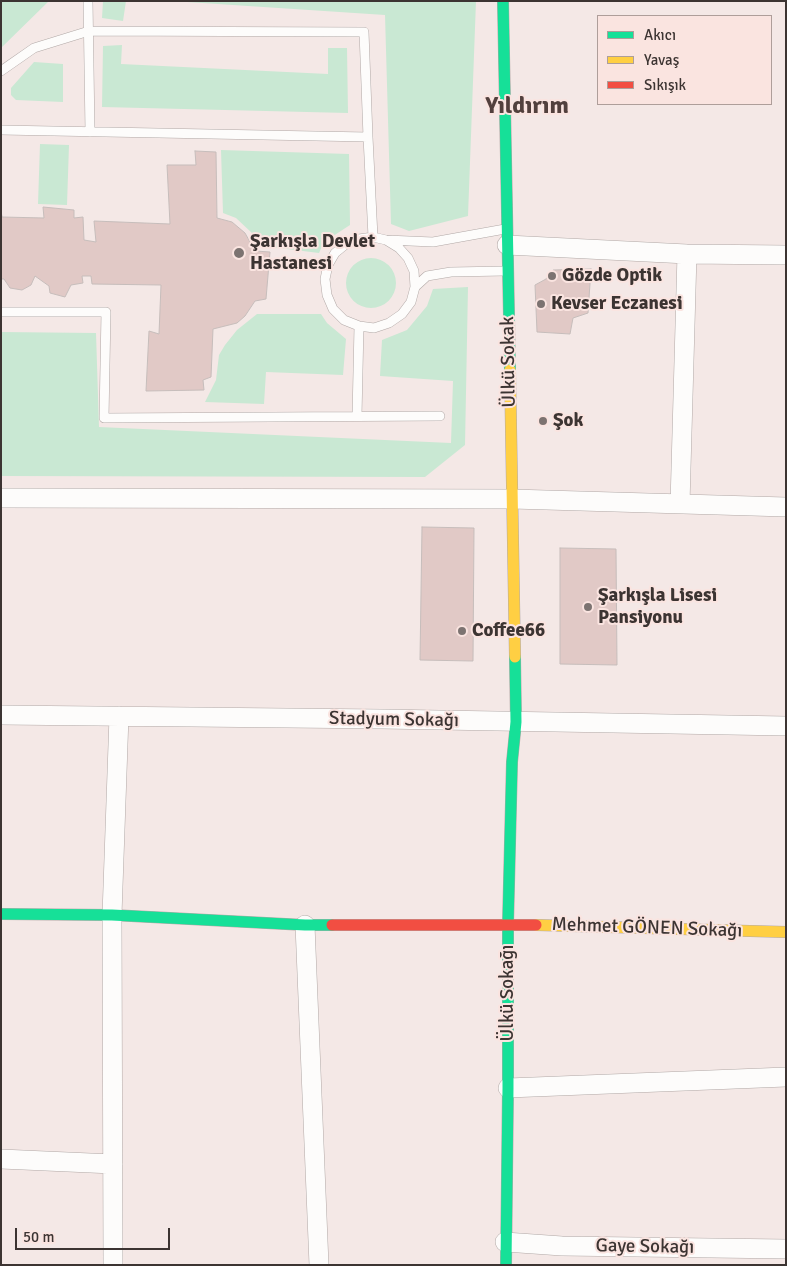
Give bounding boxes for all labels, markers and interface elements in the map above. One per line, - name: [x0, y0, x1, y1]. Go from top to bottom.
- legend: [597, 15, 772, 105]
- text: Akıcı: [644, 26, 676, 44]
- text: Yavaş: [644, 51, 679, 69]
- text: Sıkışık: [644, 76, 686, 94]
- district label: Yıldırım: [485, 93, 569, 121]
- place label: Şarkışla Devlet Hastanesi: [250, 231, 375, 275]
- marker: Şarkışla Devlet Hastanesi: [232, 246, 246, 260]
- place label: Gözde Optik: [562, 265, 662, 287]
- marker: Gözde Optik: [546, 270, 558, 282]
- place label: Kevser Eczanesi: [551, 293, 683, 315]
- marker: Kevser Eczanesi: [535, 298, 547, 310]
- street label: Ülkü Sokak: [497, 316, 521, 408]
- place label: Şok: [553, 410, 583, 432]
- marker: Şok: [537, 415, 549, 427]
- place label: Şarkışla Lisesi Pansiyonu: [598, 585, 717, 629]
- marker: Şarkışla Lisesi Pansiyonu: [582, 601, 594, 613]
- place label: Coffee66: [472, 620, 545, 642]
- marker: Coffee66: [456, 625, 468, 637]
- street label: Stadyum Sokağı: [329, 707, 459, 733]
- street label: Mehmet GÖNEN Sokağı: [551, 913, 743, 943]
- street label: Ülkü Sokağı: [497, 945, 519, 1041]
- scale bar: [18, 1218, 172, 1250]
- text: 50 m: [23, 1228, 54, 1246]
- street label: Gaye Sokağı: [595, 1235, 695, 1259]

